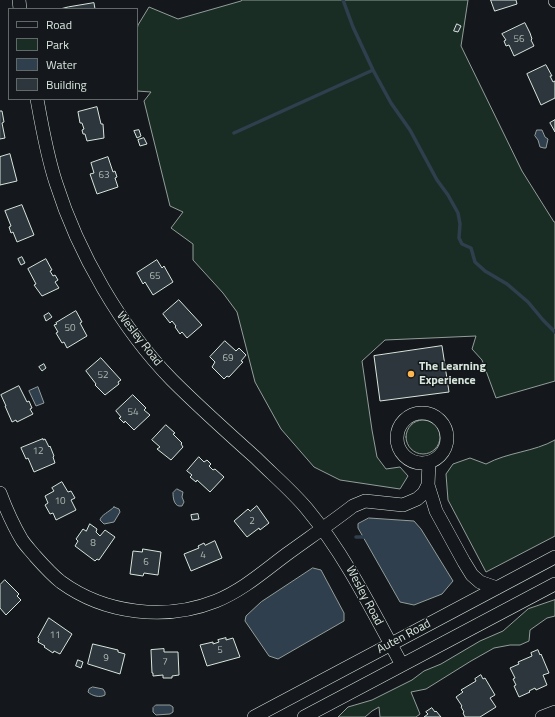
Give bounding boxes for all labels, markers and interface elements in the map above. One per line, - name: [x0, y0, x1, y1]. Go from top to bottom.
- legend: [8, 8, 138, 100]
- text: Road: [46, 15, 72, 34]
- house number: 56: [513, 34, 525, 46]
- text: Park: [46, 35, 69, 54]
- text: Water: [46, 55, 77, 74]
- text: Building: [46, 75, 87, 94]
- house number: 63: [98, 170, 110, 182]
- house number: 65: [149, 271, 161, 283]
- street label: Wesley Road: [113, 309, 165, 369]
- house number: 50: [64, 323, 76, 335]
- house number: 69: [222, 353, 234, 365]
- place label: The Learning Experience: [419, 360, 486, 388]
- marker: The Learning Experience: [406, 369, 416, 379]
- house number: 52: [97, 370, 109, 382]
- house number: 54: [127, 407, 139, 419]
- house number: 12: [32, 446, 44, 458]
- house number: 10: [54, 496, 66, 508]
- house number: 2: [249, 516, 255, 528]
- house number: 8: [90, 538, 96, 550]
- house number: 4: [200, 550, 206, 562]
- house number: 6: [143, 557, 149, 569]
- street label: Wesley Road: [342, 564, 386, 628]
- street label: Auten Road: [375, 617, 433, 657]
- house number: 11: [49, 630, 61, 642]
- house number: 5: [217, 645, 223, 657]
- house number: 9: [103, 653, 109, 665]
- house number: 7: [162, 657, 168, 669]

